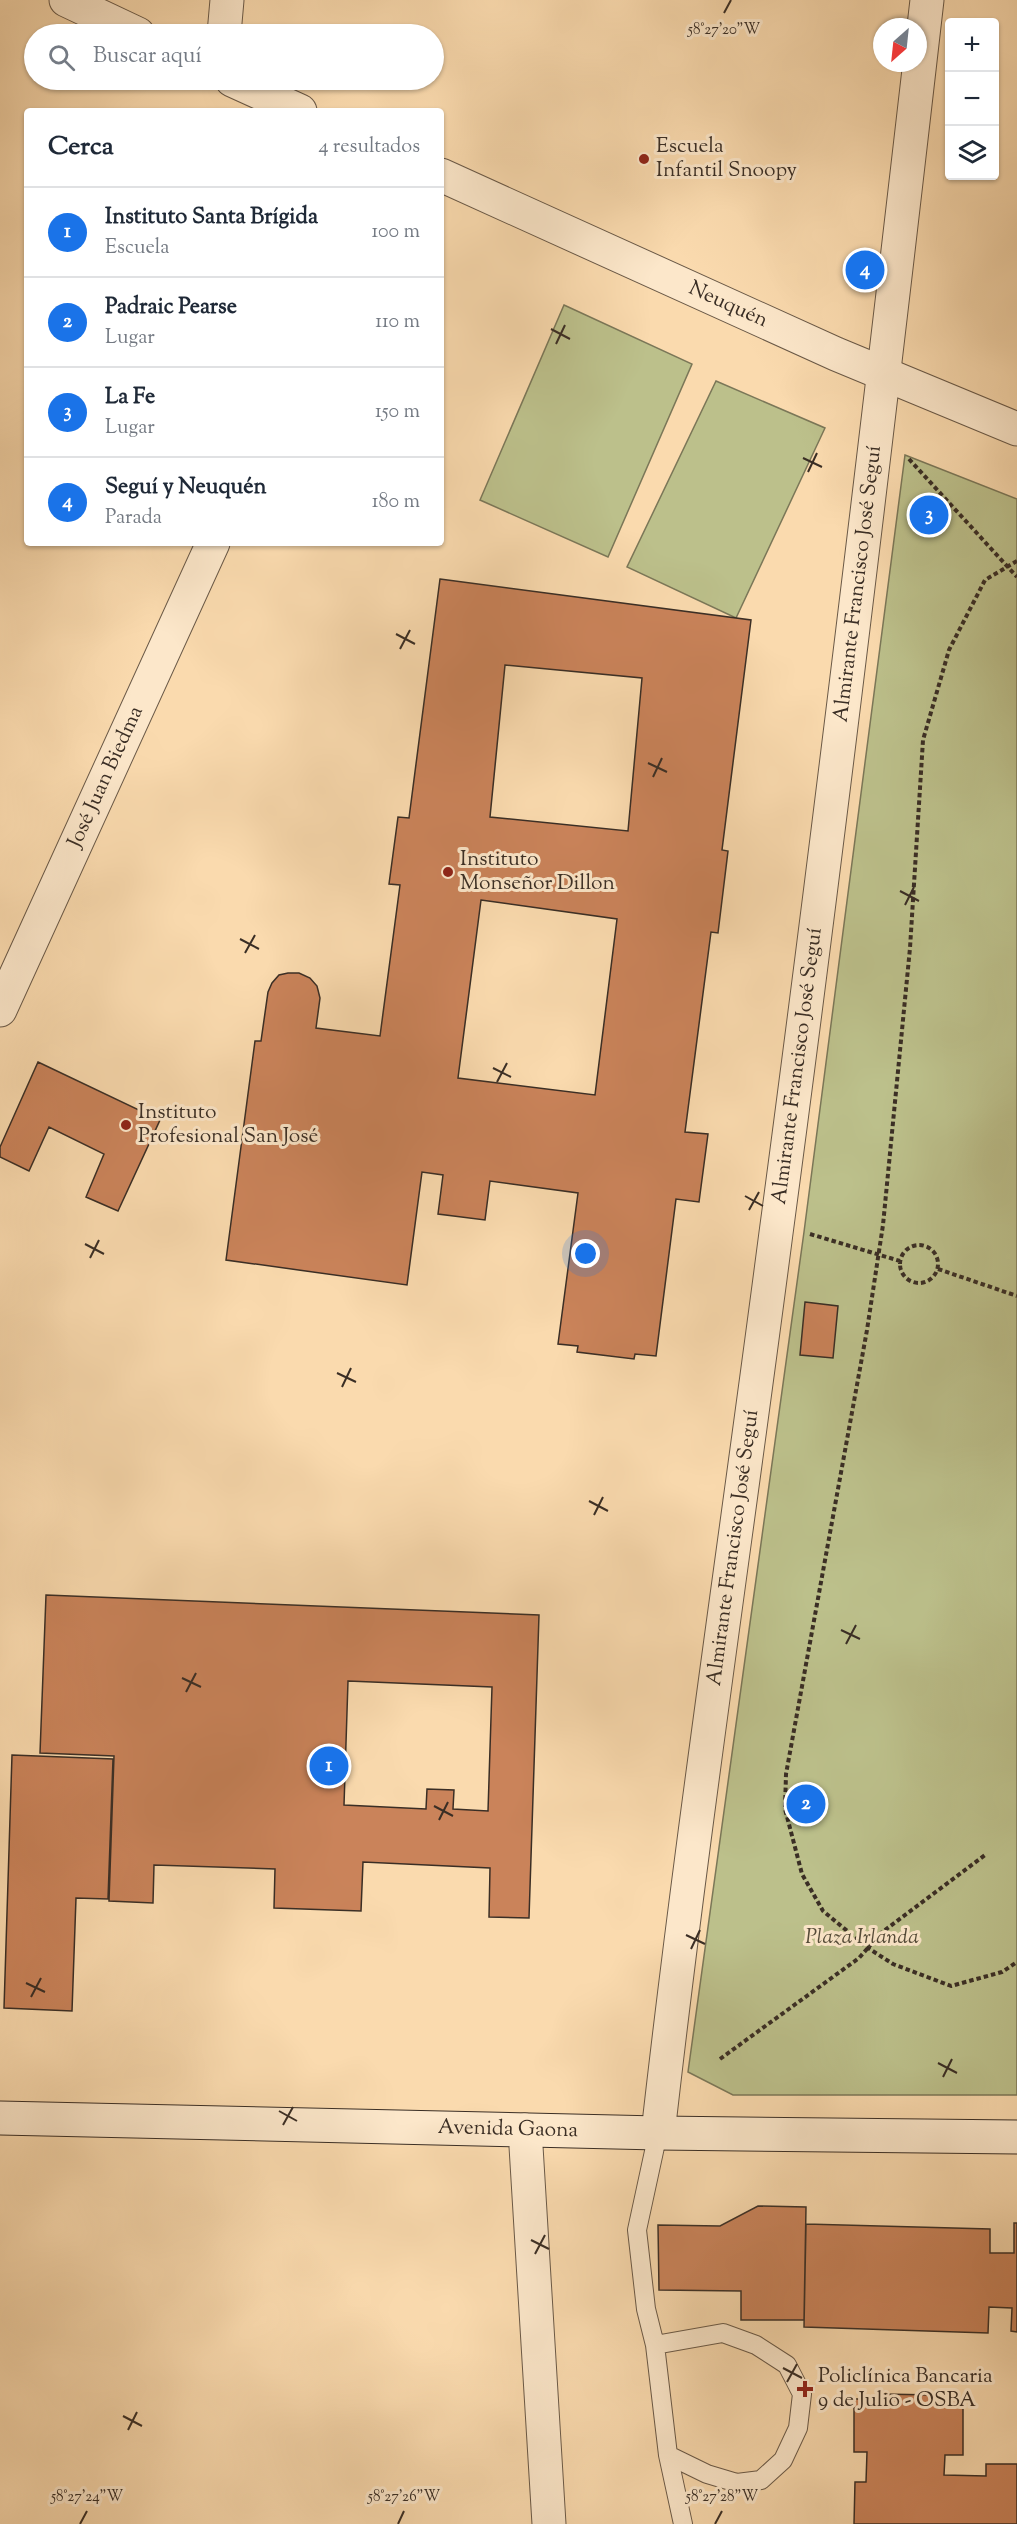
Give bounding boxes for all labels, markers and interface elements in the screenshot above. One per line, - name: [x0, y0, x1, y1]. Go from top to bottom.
- north arrow: [873, 18, 927, 72]
- map controls: [945, 18, 999, 180]
- button: +: [945, 18, 999, 72]
- text: 58°27'20"W: [687, 20, 761, 41]
- search box: [24, 24, 444, 90]
- icon: search: [45, 41, 78, 74]
- text: Buscar aquí: [93, 41, 202, 73]
- button: −: [945, 72, 999, 126]
- button: layers: [945, 126, 999, 180]
- text: Cerca: [48, 129, 114, 166]
- place label: Escuela Infantil Snoopy: [656, 132, 797, 186]
- text: 4 resultados: [318, 133, 420, 162]
- marker: Escuela Infantil Snoopy: [637, 152, 651, 166]
- text: Instituto Santa Brígida: [105, 202, 318, 234]
- text: 1: [64, 218, 71, 247]
- text: 100 m: [371, 218, 420, 247]
- text: Escuela: [105, 234, 170, 263]
- pin: 4: [846, 248, 884, 292]
- street label: Neuquén: [683, 274, 772, 336]
- text: Padraic Pearse: [105, 292, 237, 324]
- text: 2: [63, 308, 72, 337]
- text: 110 m: [375, 308, 420, 337]
- text: Lugar: [105, 324, 155, 353]
- text: La Fe: [105, 382, 155, 414]
- text: 3: [63, 398, 72, 427]
- text: 150 m: [375, 398, 420, 427]
- text: Lugar: [105, 414, 155, 443]
- street label: Almirante Francisco José Seguí: [827, 444, 890, 724]
- text: Seguí y Neuquén: [105, 472, 267, 504]
- text: 4: [62, 488, 73, 517]
- text: 180 m: [372, 488, 420, 517]
- pin: 3: [910, 492, 948, 538]
- text: Parada: [105, 504, 162, 533]
- street label: José Juan Biedma: [60, 701, 152, 854]
- place label: Instituto Monseñor Dillon: [460, 845, 615, 899]
- marker: Instituto Monseñor Dillon: [441, 865, 455, 879]
- street label: Almirante Francisco José Seguí: [765, 926, 831, 1206]
- place label: Instituto Profesional San José: [138, 1098, 318, 1152]
- marker: Instituto Profesional San José: [119, 1118, 133, 1132]
- your location: [571, 1239, 600, 1268]
- street label: Almirante Francisco José Seguí: [700, 1408, 767, 1688]
- pin: 1: [310, 1744, 348, 1788]
- pin: 2: [786, 1782, 826, 1826]
- park label: Plaza Irlanda: [805, 1923, 919, 1953]
- street label: Avenida Gaona: [437, 2113, 579, 2146]
- place label: Policlínica Bancaria 9 de Julio - OSBA: [818, 2362, 993, 2416]
- marker: Policlínica Bancaria 9 de Julio - OSBA: [796, 2380, 814, 2398]
- text: 58°27'24"W: [50, 2487, 123, 2508]
- text: 58°27'26"W: [367, 2487, 440, 2508]
- text: 58°27'28"W: [685, 2487, 759, 2508]

